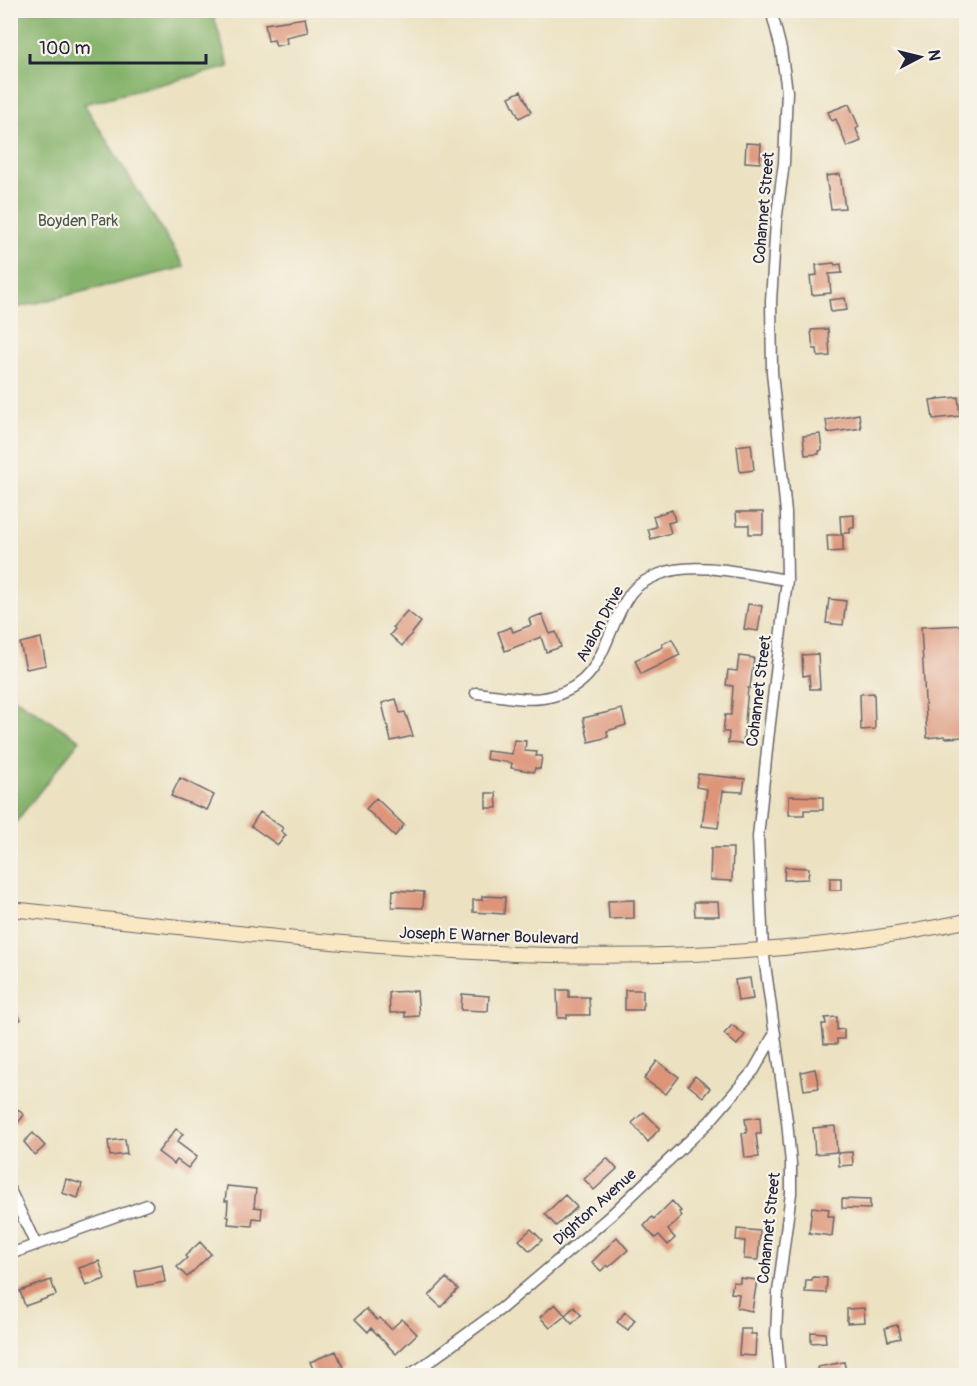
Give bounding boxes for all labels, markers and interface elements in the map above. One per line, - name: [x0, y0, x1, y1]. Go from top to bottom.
- scale bar: [30, 27, 206, 65]
- north arrow: [890, 27, 950, 87]
- text: 100 m: [39, 37, 91, 60]
- text: N: [923, 49, 945, 62]
- street label: Cohannet Street: [749, 151, 779, 265]
- park label: Boyden Park: [38, 211, 119, 231]
- street label: Avalon Drive: [572, 583, 628, 665]
- street label: Cohannet Street: [742, 634, 776, 748]
- street label: Joseph E Warner Boulevard: [399, 923, 579, 949]
- street label: Dighton Avenue: [549, 1164, 641, 1250]
- street label: Cohannet Street: [753, 1171, 785, 1285]

